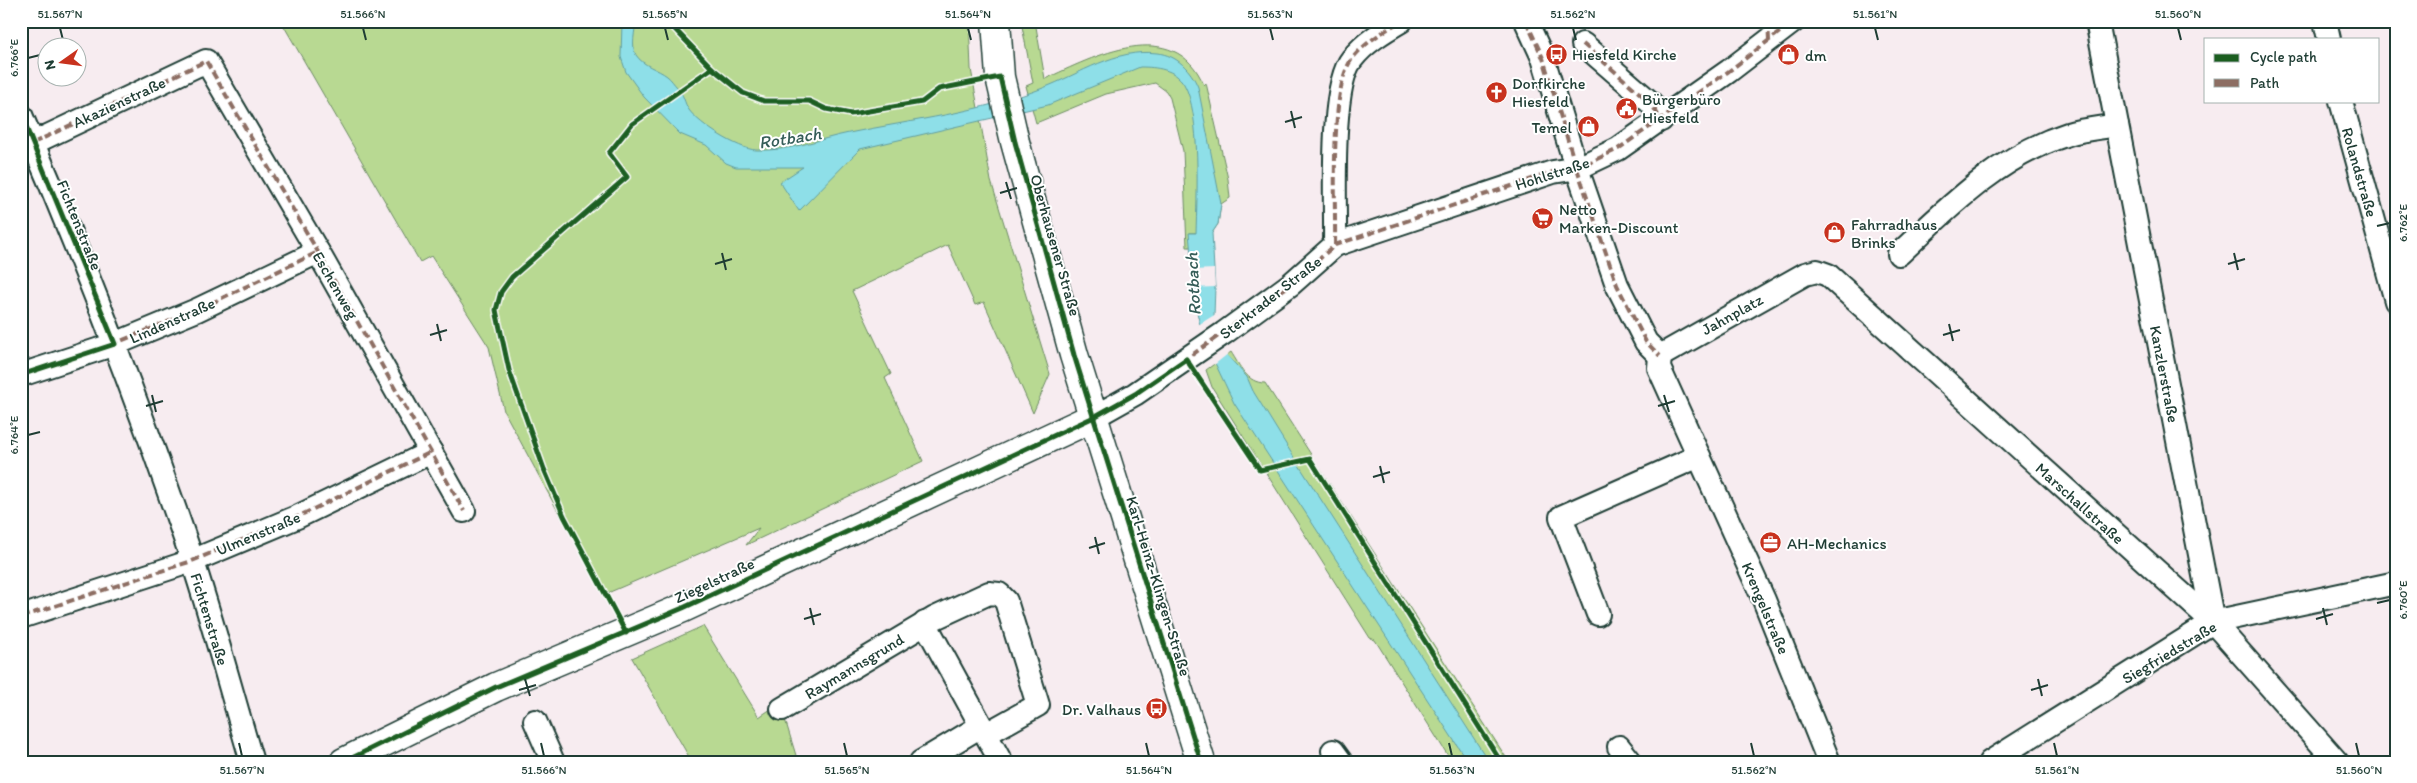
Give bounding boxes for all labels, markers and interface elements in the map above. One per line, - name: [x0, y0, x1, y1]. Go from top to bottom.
- text: 51.567°N: [37, 7, 83, 21]
- text: 51.566°N: [340, 7, 386, 21]
- text: 51.565°N: [642, 7, 688, 21]
- text: 51.564°N: [945, 7, 991, 21]
- text: 51.563°N: [1247, 7, 1293, 21]
- text: 51.562°N: [1550, 7, 1596, 21]
- text: 51.561°N: [1853, 7, 1897, 21]
- text: 51.560°N: [2155, 7, 2201, 21]
- north arrow: [38, 38, 88, 88]
- legend: [2204, 38, 2380, 102]
- text: 6.766°E: [7, 39, 21, 77]
- bus stop icon: Hiesfeld Kirche: [1544, 42, 1568, 66]
- shop icon: dm: [1777, 43, 1801, 67]
- place label: Hiesfeld Kirche: [1572, 45, 1677, 64]
- place label: dm: [1805, 46, 1827, 65]
- text: Cycle path: [2250, 48, 2317, 66]
- text: N: [40, 58, 59, 72]
- street label: Akazienstraße: [70, 73, 169, 132]
- place label: Dorfkirche Hiesfeld: [1512, 74, 1586, 111]
- text: Path: [2250, 74, 2279, 92]
- church icon: Dorfkirche Hiesfeld: [1484, 80, 1508, 104]
- place label: Bürgerbüro Hiesfeld: [1642, 90, 1721, 127]
- public building icon: Bürgerbüro Hiesfeld: [1614, 96, 1638, 120]
- shop icon: Temel: [1576, 115, 1600, 139]
- place label: Temel: [1531, 118, 1572, 137]
- water label: Rotbach: [757, 122, 823, 154]
- street label: Rolandstraße: [2338, 125, 2381, 219]
- street label: Hohlstraße: [1513, 152, 1592, 194]
- street label: Oberhausener Straße: [1026, 172, 1085, 318]
- street label: Fichtenstraße: [53, 177, 106, 273]
- place label: Netto Marken-Discount: [1559, 200, 1679, 237]
- text: 6.762°E: [2396, 204, 2410, 242]
- supermarket icon: Netto Marken-Discount: [1531, 206, 1555, 230]
- place label: Fahrradhaus Brinks: [1851, 215, 1937, 252]
- shop icon: Fahrradhaus Brinks: [1823, 221, 1847, 245]
- street label: Eschenweg: [309, 248, 363, 323]
- water label: Rotbach: [1180, 252, 1206, 316]
- street label: Sterkrader Straße: [1216, 252, 1325, 343]
- street label: Jahnplatz: [1698, 290, 1767, 339]
- street label: Lindenstraße: [126, 293, 218, 348]
- street label: Kanzlerstraße: [2146, 324, 2183, 424]
- text: 6.764°E: [7, 415, 21, 454]
- street label: Marschallstraße: [2031, 459, 2128, 548]
- street label: Karl-Heinz-Klingen-Straße: [1122, 494, 1195, 678]
- street label: Ulmenstraße: [213, 507, 303, 560]
- office icon: AH-Mechanics: [1759, 531, 1783, 555]
- place label: AH-Mechanics: [1787, 534, 1887, 553]
- street label: Ziegelstraße: [671, 554, 757, 607]
- street label: Krengelstraße: [1738, 559, 1793, 657]
- street label: Fichtenstraße: [186, 571, 233, 668]
- text: 6.760°E: [2396, 580, 2410, 620]
- street label: Siegfriedstraße: [2119, 617, 2220, 688]
- street label: Raymannsgrund: [801, 629, 907, 703]
- bus stop icon: Dr. Valhaus: [1145, 697, 1169, 721]
- place label: Dr. Valhaus: [1062, 700, 1141, 719]
- text: 51.567°N: [219, 763, 265, 777]
- text: 51.566°N: [521, 763, 567, 777]
- text: 51.565°N: [824, 763, 870, 777]
- text: 51.564°N: [1126, 763, 1172, 777]
- text: 51.563°N: [1429, 763, 1475, 777]
- text: 51.562°N: [1731, 763, 1777, 777]
- text: 51.561°N: [2035, 763, 2079, 777]
- text: 51.560°N: [2336, 763, 2382, 777]

